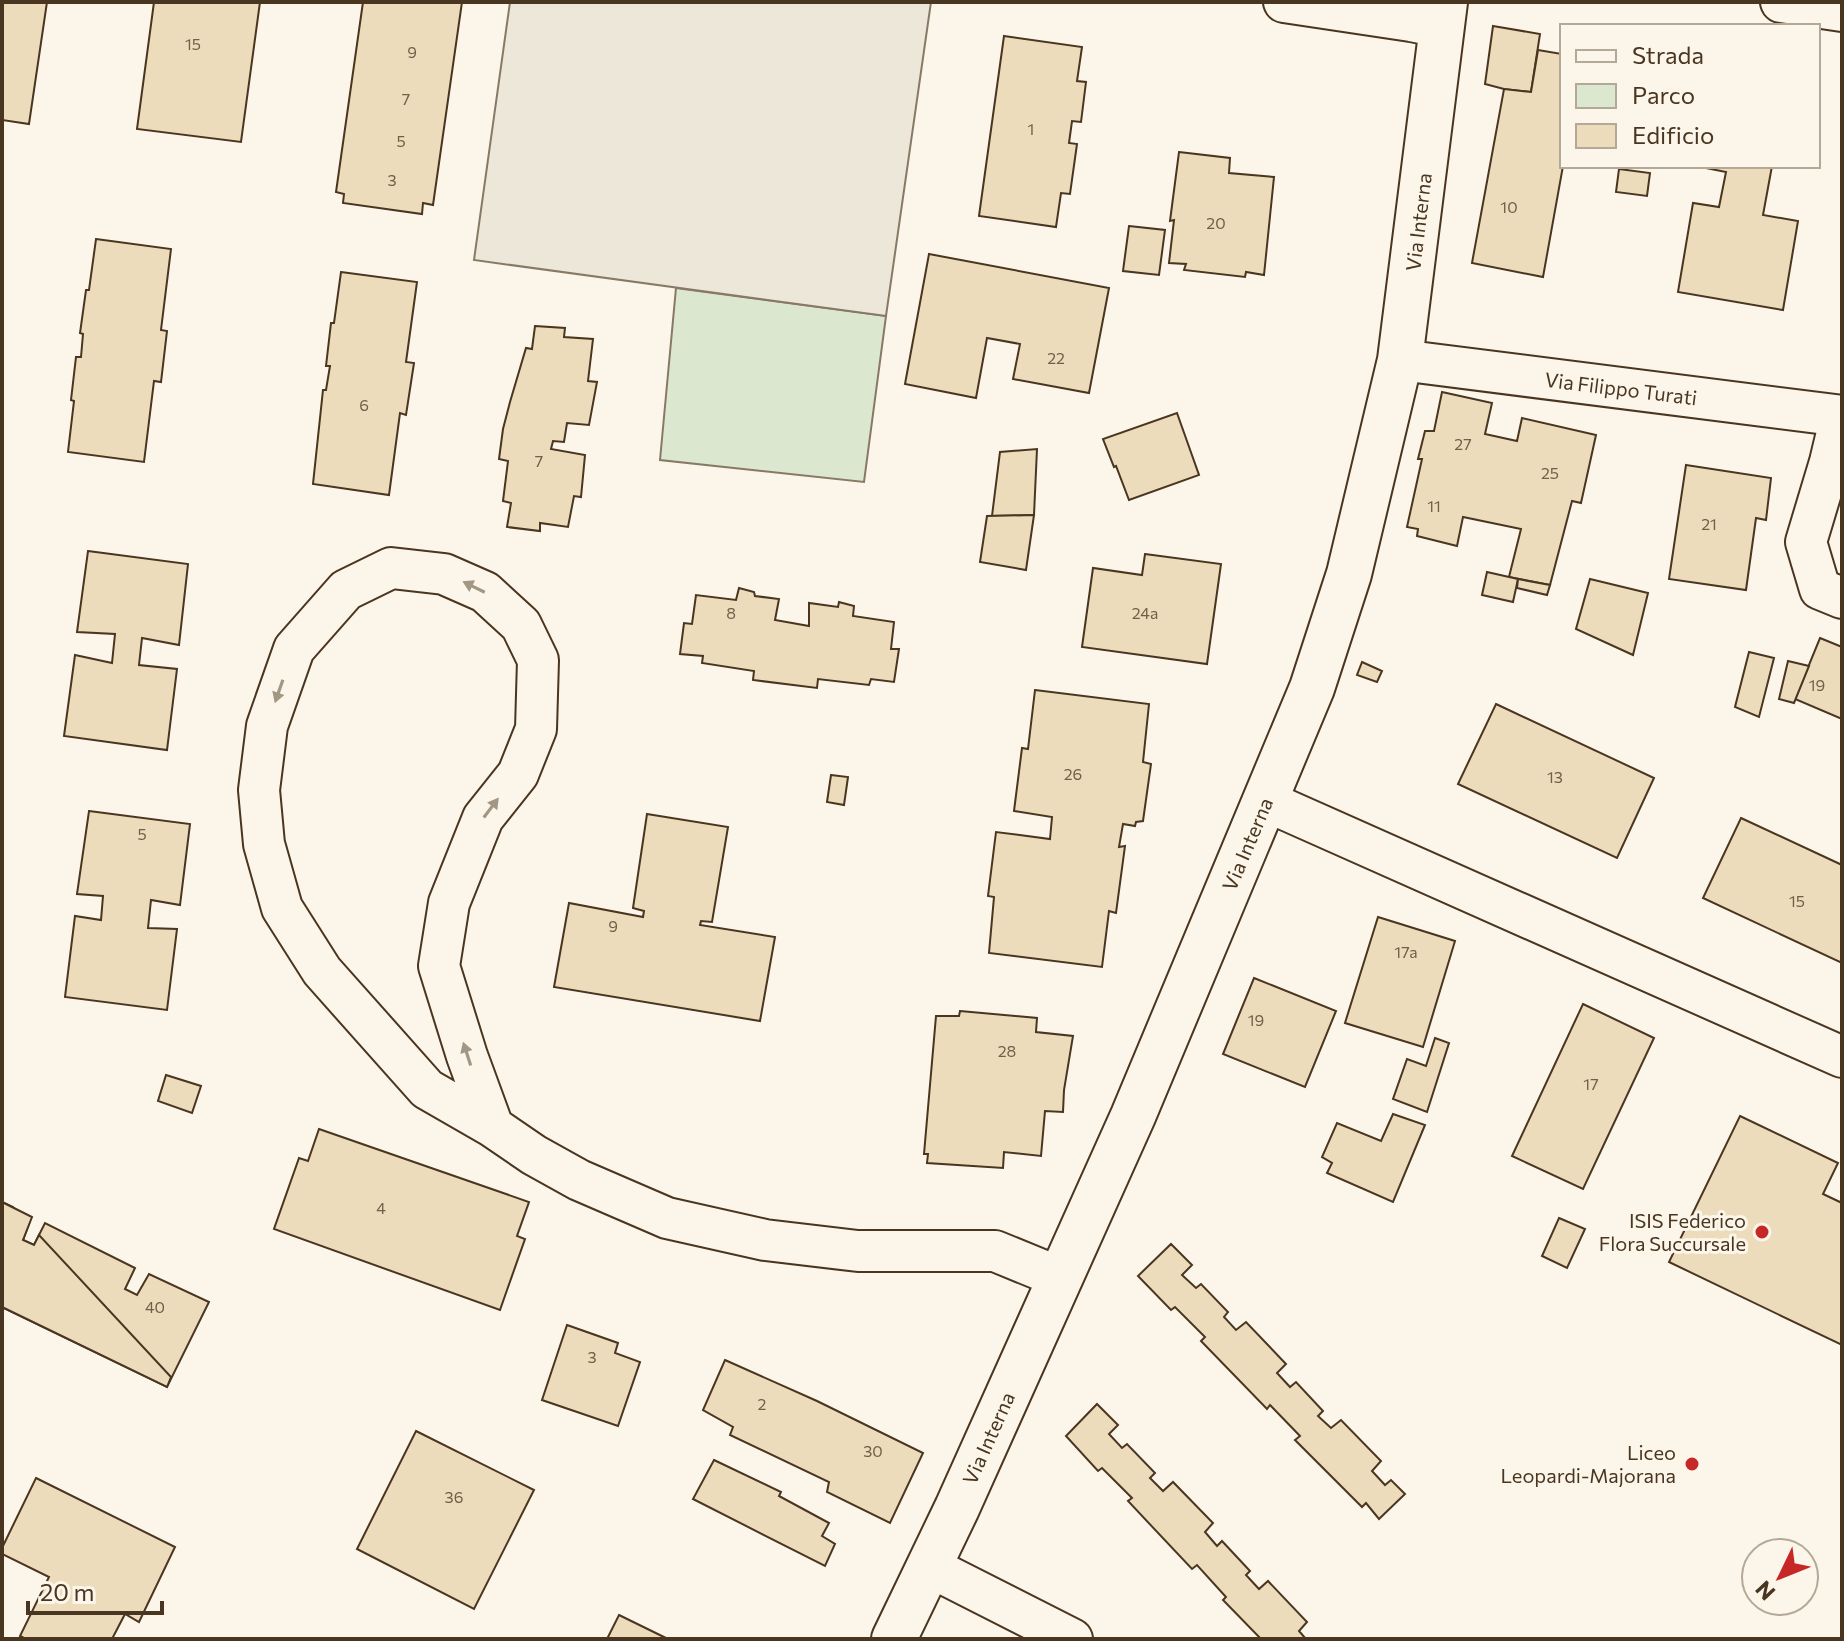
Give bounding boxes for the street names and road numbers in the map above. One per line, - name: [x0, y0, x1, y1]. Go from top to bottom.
- street label: Via Interna: [1400, 172, 1436, 272]
- street label: Via Filippo Turati: [1543, 367, 1699, 409]
- street label: Via Interna: [1217, 794, 1277, 894]
- street label: Via Interna: [957, 1388, 1019, 1488]

